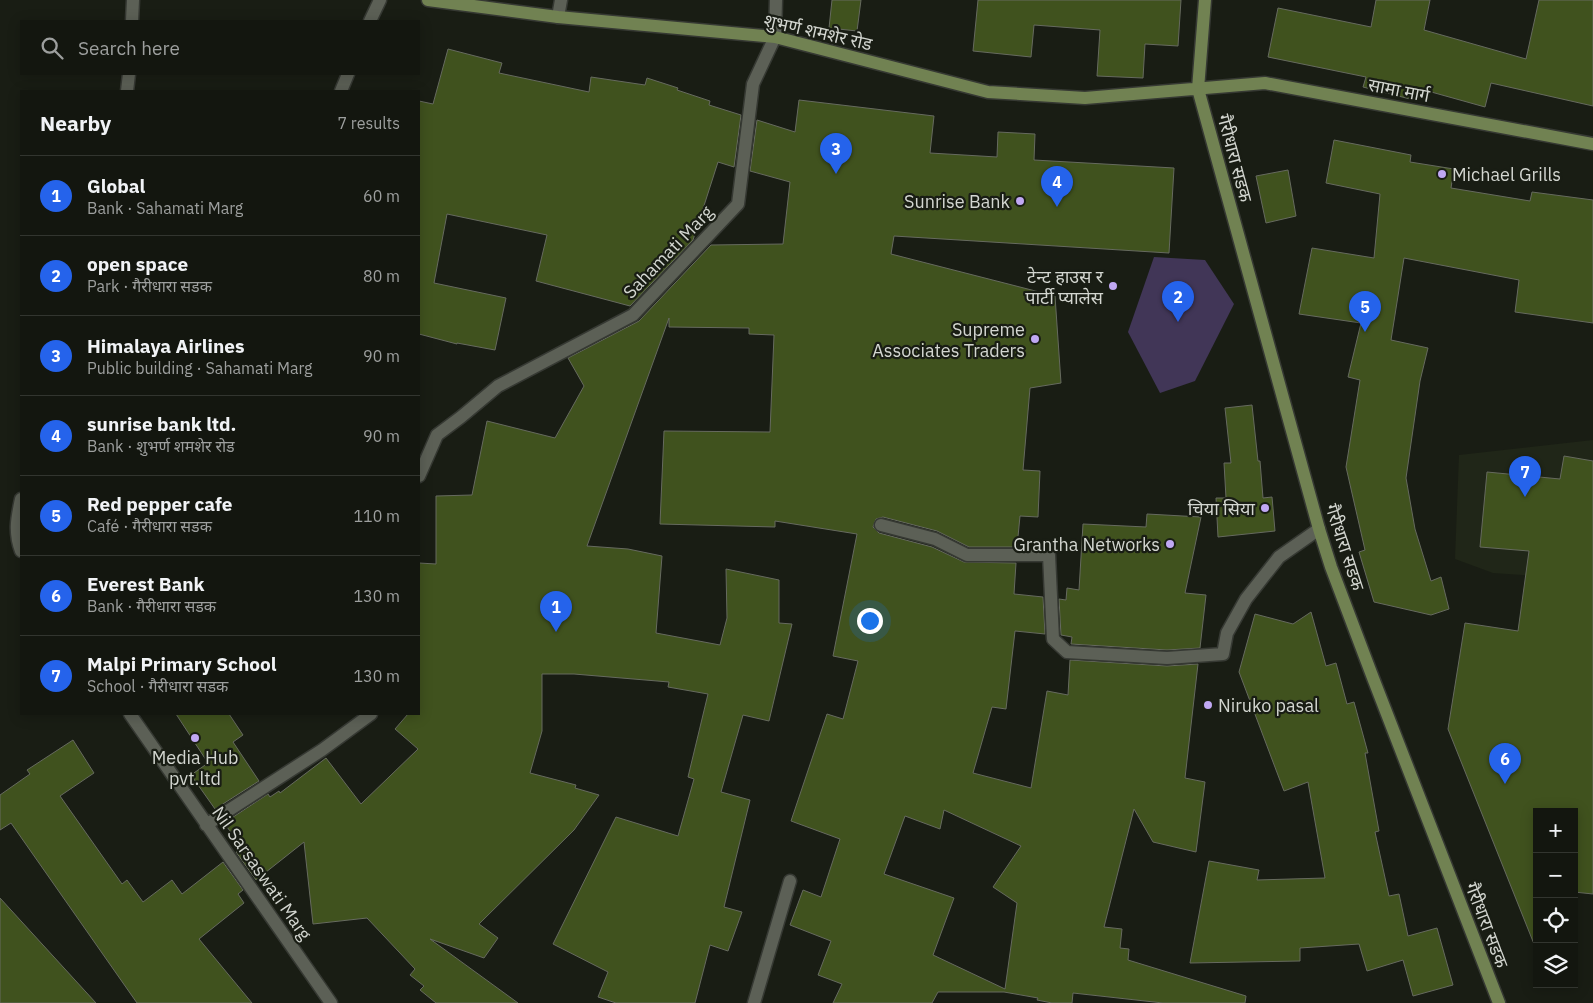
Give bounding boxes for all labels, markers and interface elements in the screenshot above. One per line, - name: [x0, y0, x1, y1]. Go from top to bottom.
- street label: शुभर्ण शमशेर रोड: [761, 8, 875, 57]
- search box: [20, 20, 420, 75]
- icon: search: [38, 34, 66, 62]
- text: Search here: [78, 36, 180, 60]
- street label: सामा मार्ग: [1366, 73, 1433, 107]
- text: Nearby: [40, 109, 111, 137]
- street label: गैरीधारा सडक: [1212, 112, 1258, 205]
- text: 7 results: [337, 113, 400, 133]
- pin: 3: [820, 133, 852, 174]
- place label: Michael Grills: [1452, 163, 1561, 186]
- pin: 4: [1041, 166, 1073, 207]
- marker: Michael Grills: [1436, 168, 1448, 180]
- text: Global: [87, 174, 145, 198]
- text: 1: [51, 186, 61, 206]
- text: 60 m: [363, 186, 400, 206]
- place label: Sunrise Bank: [904, 190, 1011, 213]
- marker: Sunrise Bank: [1014, 195, 1026, 207]
- text: Bank · Sahamati Marg: [87, 198, 243, 218]
- street label: Sahamati Marg: [618, 200, 718, 303]
- text: open space: [87, 252, 188, 276]
- place label: टेन्ट हाउस र पार्टी प्यालेस: [1025, 265, 1104, 309]
- text: 2: [51, 266, 61, 286]
- text: 80 m: [363, 266, 400, 286]
- text: Park · गैरीधारा सडक: [87, 276, 212, 296]
- marker: टेन्ट हाउस र पार्टी प्यालेस: [1107, 280, 1119, 292]
- pin: 2: [1162, 281, 1194, 322]
- pin: 5: [1349, 291, 1381, 332]
- place label: Supreme Associates Traders: [872, 318, 1025, 362]
- marker: Supreme Associates Traders: [1029, 333, 1041, 345]
- text: Himalaya Airlines: [87, 334, 244, 358]
- text: 3: [51, 346, 61, 366]
- text: 90 m: [363, 346, 400, 366]
- text: Public building · Sahamati Marg: [87, 358, 312, 378]
- text: sunrise bank ltd.: [87, 412, 237, 436]
- text: 4: [51, 426, 61, 446]
- text: 90 m: [363, 426, 400, 446]
- text: Bank · शुभर्ण शमशेर रोड: [87, 436, 235, 456]
- pin: 7: [1509, 456, 1541, 497]
- text: Red pepper cafe: [87, 492, 233, 516]
- place label: चिया सिया: [1188, 497, 1255, 520]
- street label: गैरीधारा सडक: [1320, 501, 1370, 594]
- marker: चिया सिया: [1259, 502, 1271, 514]
- text: 5: [51, 506, 61, 526]
- text: 110 m: [353, 506, 400, 526]
- text: Café · गैरीधारा सडक: [87, 516, 212, 536]
- place label: Grantha Networks: [1013, 533, 1160, 556]
- marker: Grantha Networks: [1164, 538, 1176, 550]
- text: Everest Bank: [87, 572, 205, 596]
- text: 6: [51, 586, 61, 606]
- text: 130 m: [353, 586, 400, 606]
- pin: 1: [540, 591, 572, 632]
- text: Bank · गैरीधारा सडक: [87, 596, 216, 616]
- your location: [857, 608, 883, 634]
- text: Malpi Primary School: [87, 652, 276, 676]
- text: 7: [51, 666, 61, 686]
- text: 130 m: [353, 666, 400, 686]
- text: School · गैरीधारा सडक: [87, 676, 228, 696]
- place label: Niruko pasal: [1218, 694, 1319, 717]
- marker: Niruko pasal: [1202, 699, 1214, 711]
- marker: Media Hub pvt.ltd: [189, 732, 201, 744]
- pin: 6: [1489, 743, 1521, 784]
- place label: Media Hub pvt.ltd: [152, 746, 238, 790]
- street label: Nil Sarsaswati Marg: [207, 802, 317, 945]
- map controls: [1533, 808, 1578, 988]
- button: +: [1533, 808, 1578, 853]
- button: −: [1533, 853, 1578, 898]
- street label: गैरीधारा सडक: [1460, 879, 1514, 972]
- button: locate: [1533, 898, 1578, 943]
- button: layers: [1533, 943, 1578, 988]

